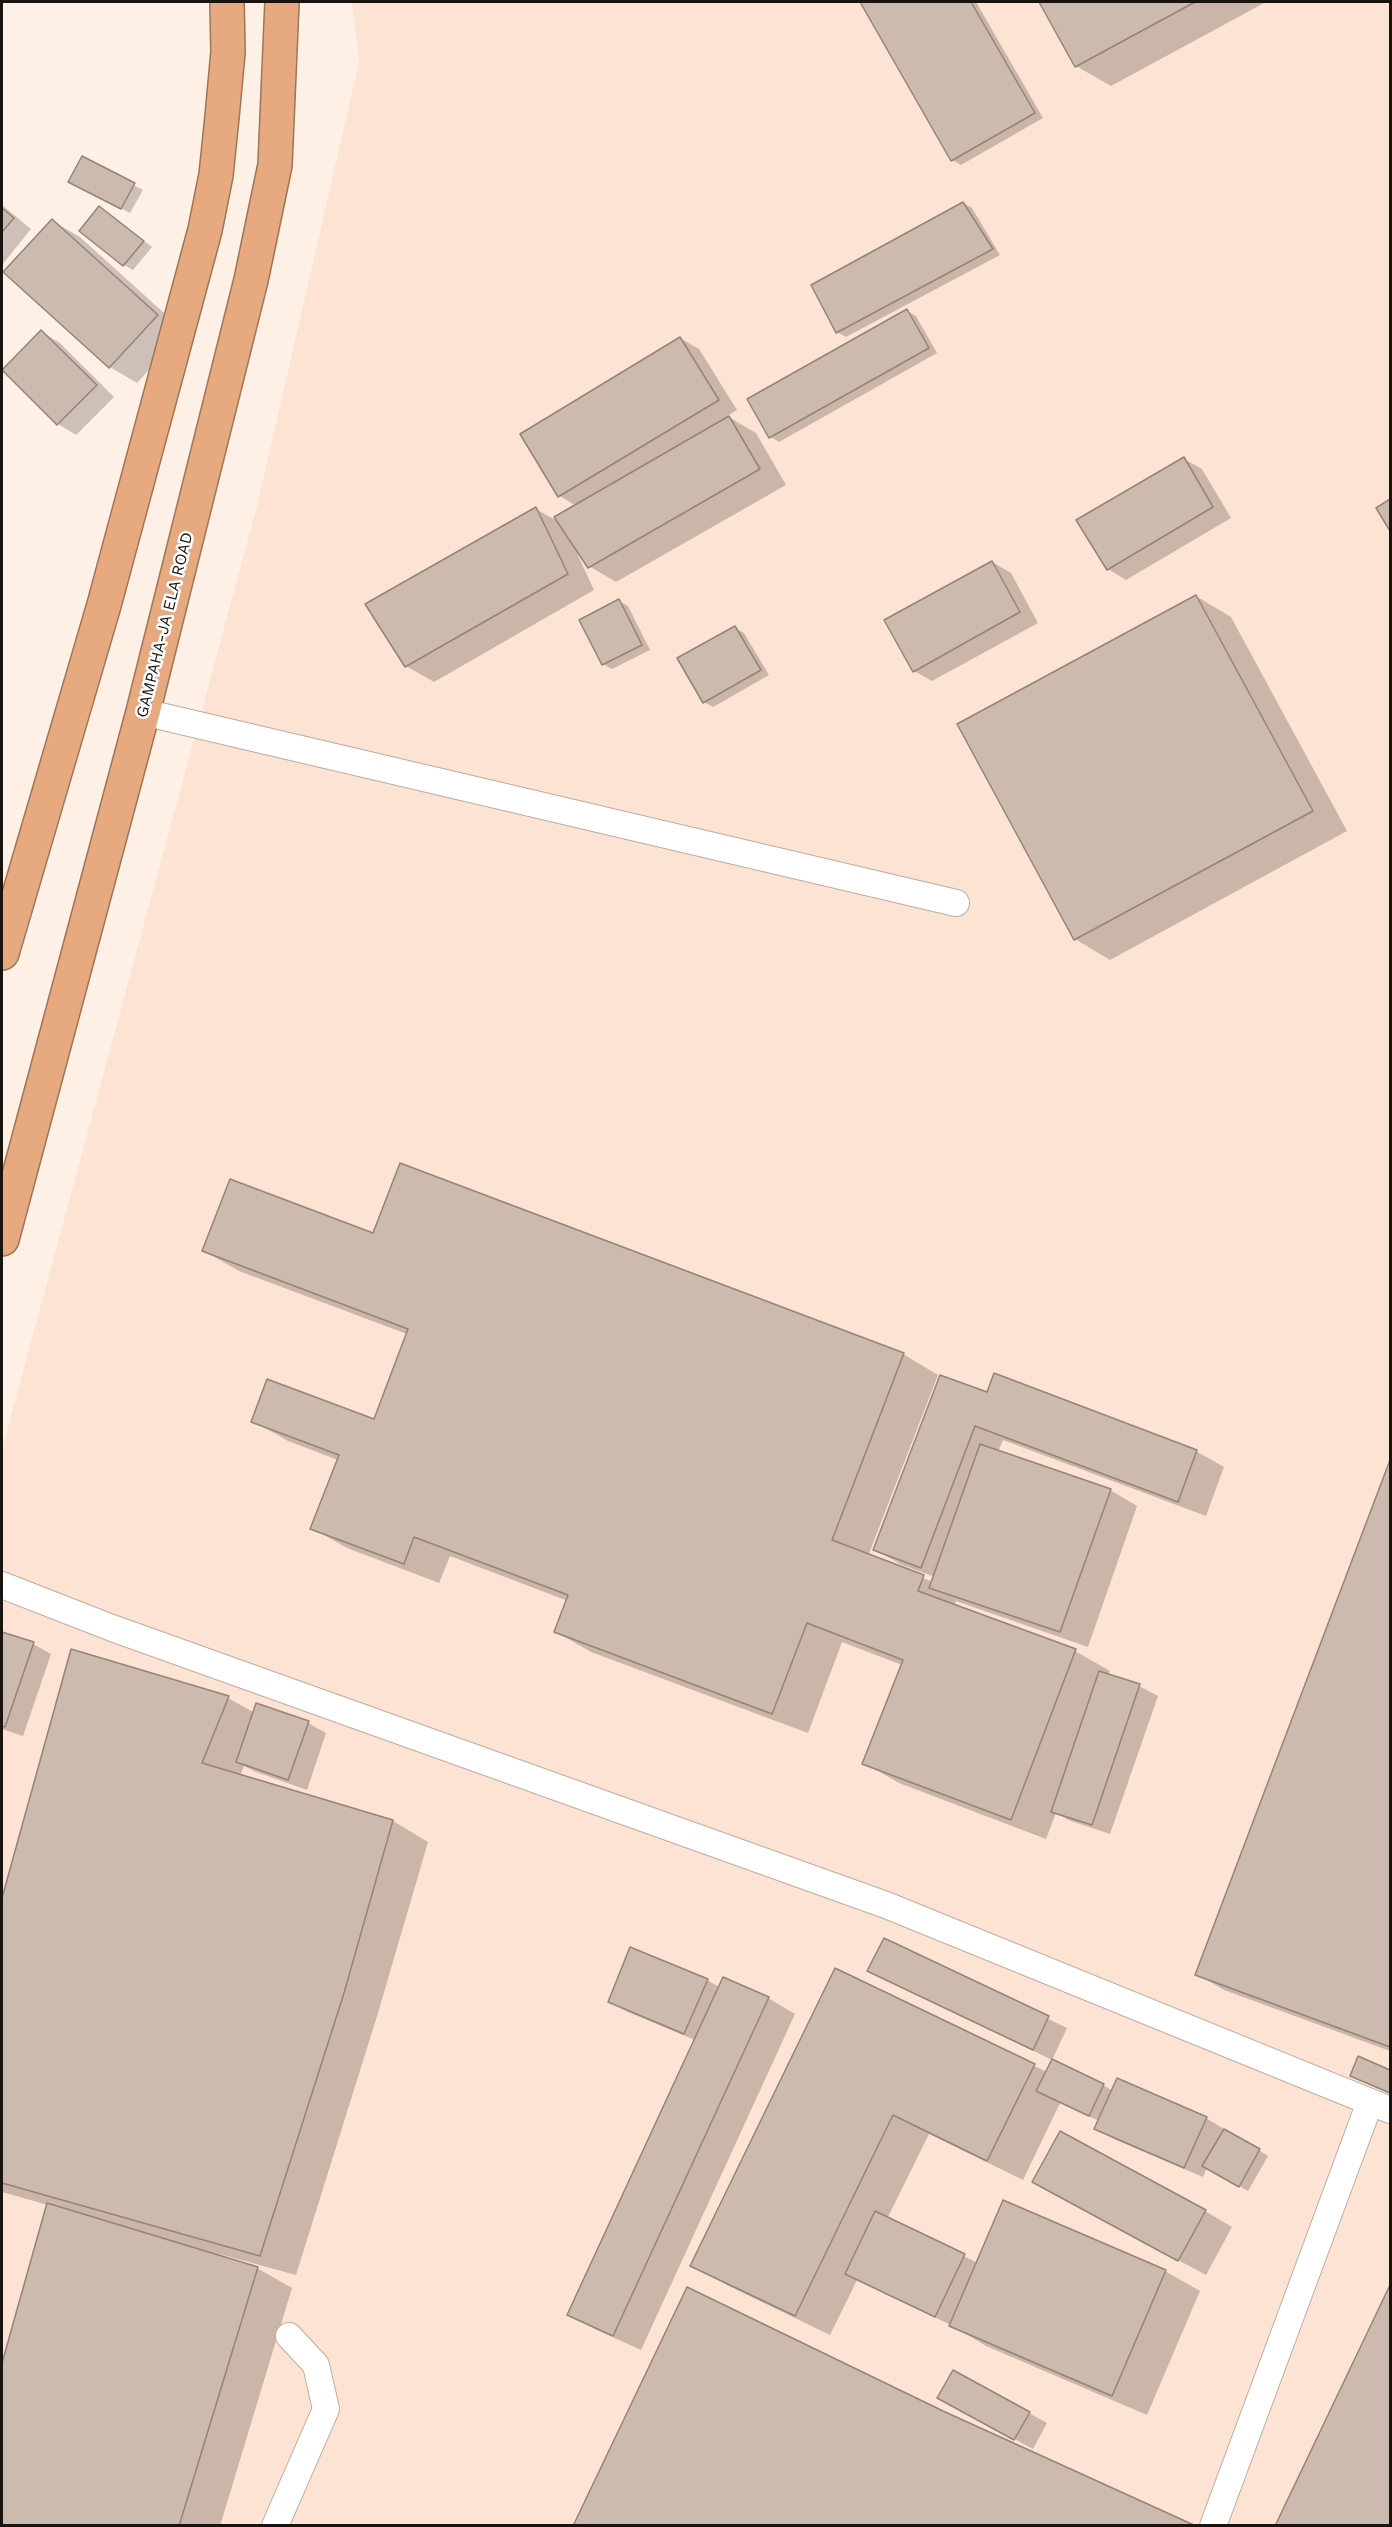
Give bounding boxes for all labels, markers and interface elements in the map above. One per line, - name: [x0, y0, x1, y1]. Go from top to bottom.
- street label: GAMPAHA-JA ELA ROAD: [133, 530, 197, 720]

